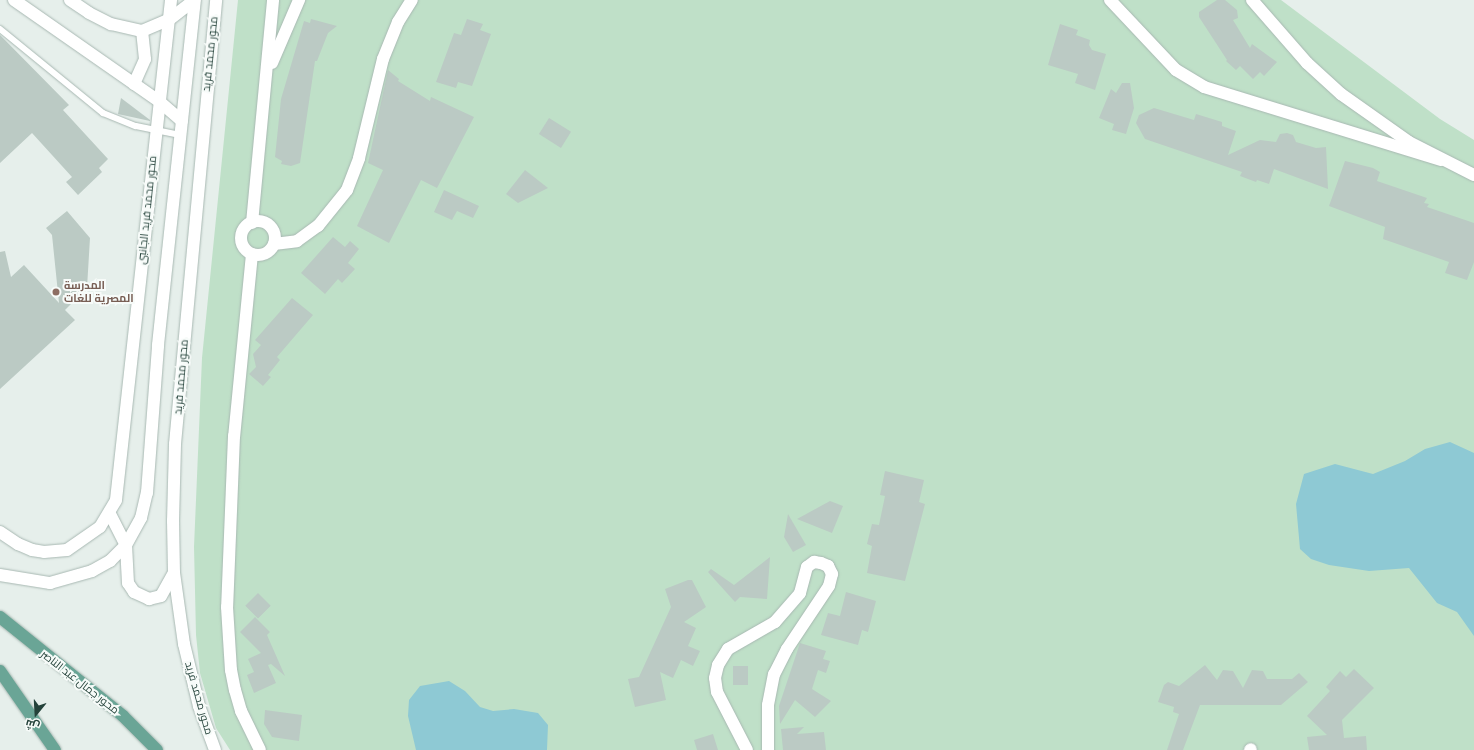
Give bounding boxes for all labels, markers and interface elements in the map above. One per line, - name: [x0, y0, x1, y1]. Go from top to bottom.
- street label: محور محمد فريد: [200, 16, 220, 92]
- street label: محور محمد فريد الجانبى: [135, 155, 159, 265]
- place label: المدرسة المصرية للغات: [64, 279, 134, 305]
- marker: المدرسة المصرية للغات: [51, 287, 61, 297]
- street label: محور محمد فريد: [171, 339, 191, 415]
- street label: محور جمال عبد الناصر: [38, 647, 122, 717]
- street label: محور محمد فريد: [182, 660, 216, 736]
- north arrow: [16, 694, 56, 734]
- text: ش: [23, 717, 41, 734]

